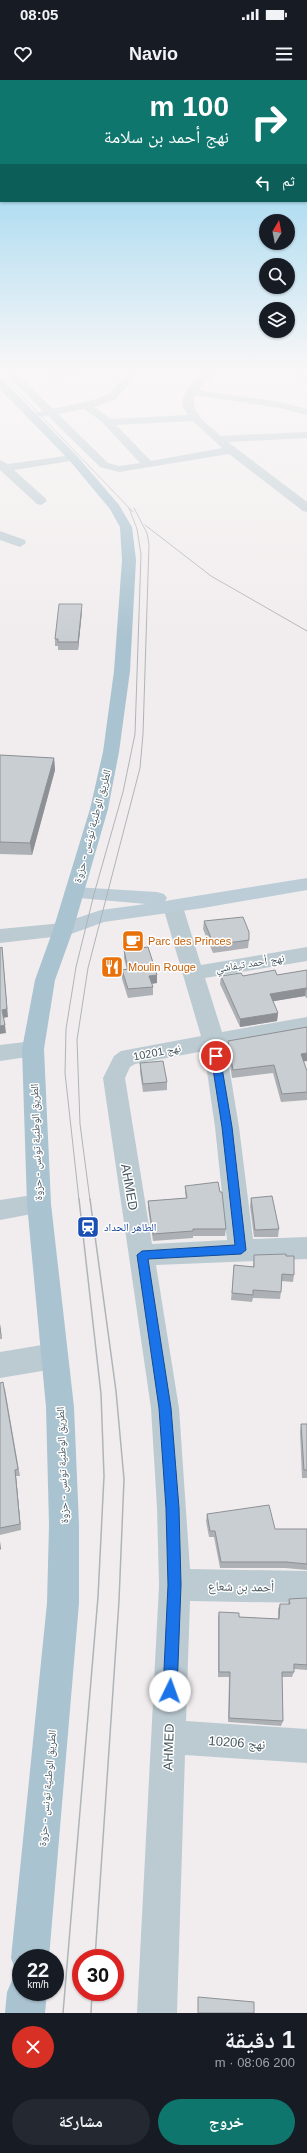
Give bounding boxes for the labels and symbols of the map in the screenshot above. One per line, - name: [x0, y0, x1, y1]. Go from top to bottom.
- north arrow: [259, 214, 295, 250]
- street label: الطريق الوطنية تونس - حزوة: [71, 768, 114, 884]
- cafe icon: Parc des Princes: [120, 928, 146, 954]
- place label: Parc des Princes: [148, 935, 232, 947]
- street label: نهج أحمد تيفاشي: [215, 951, 286, 977]
- restaurant icon: Moulin Rouge: [99, 954, 125, 980]
- place label: Moulin Rouge: [128, 961, 196, 973]
- pin: [199, 1039, 233, 1073]
- street label: نهج 10201: [132, 1042, 182, 1063]
- street label: الطريق الوطنية تونس - حزوة: [28, 1083, 45, 1201]
- street label: AHMED: [118, 1163, 141, 1212]
- station icon: الطاهر الحداد: [75, 1214, 101, 1240]
- place label: الطاهر الحداد: [104, 1221, 156, 1233]
- street label: الطريق الوطنية تونس - حزوة: [54, 1406, 71, 1524]
- street label: أحمد بن شعاع: [208, 1578, 274, 1597]
- position arrow: [149, 1670, 191, 1712]
- street label: AHMED: [160, 1723, 177, 1771]
- street label: الطريق الوطنية تونس - حزوة: [36, 1729, 59, 1847]
- street label: نهج 10206: [208, 1733, 266, 1754]
- speed limit sign: 30: [72, 1949, 124, 2001]

